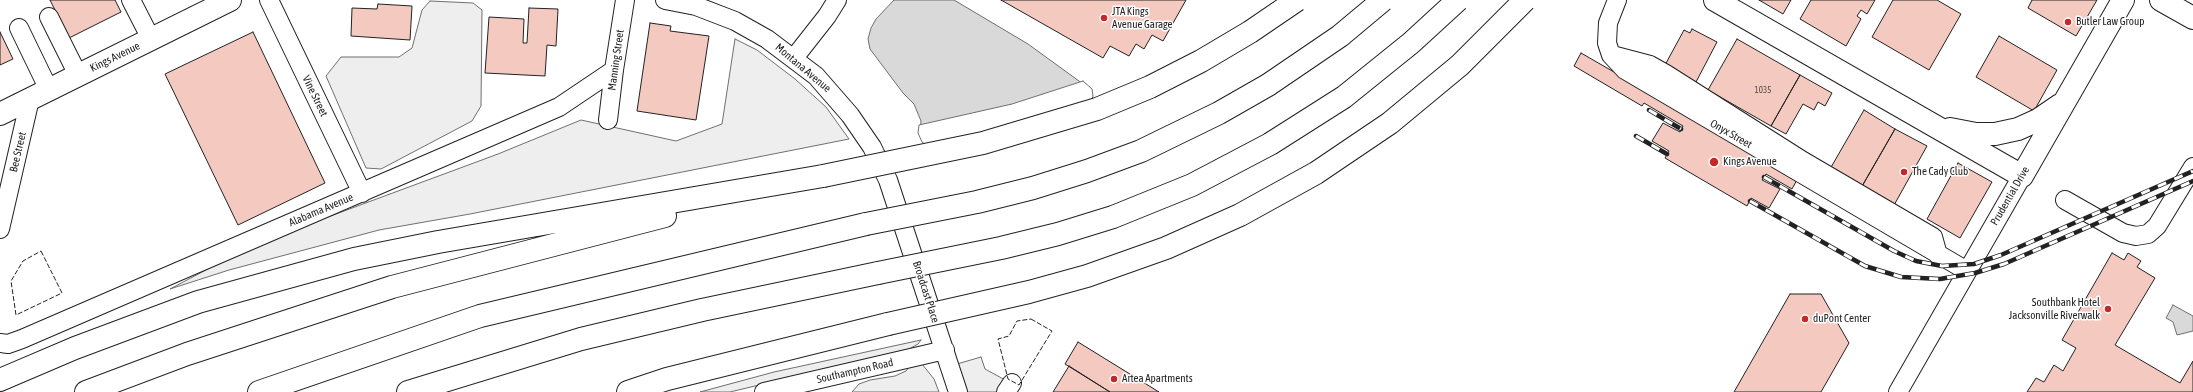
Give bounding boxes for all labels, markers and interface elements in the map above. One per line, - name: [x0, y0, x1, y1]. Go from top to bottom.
- place label: JTA Kings Avenue Garage: [1112, 5, 1173, 31]
- marker: JTA Kings Avenue Garage: [1099, 13, 1109, 23]
- place label: Butler Law Group: [2076, 15, 2144, 29]
- marker: Butler Law Group: [2063, 17, 2073, 27]
- street label: Manning Street: [605, 29, 627, 91]
- street label: Kings Avenue: [88, 39, 142, 75]
- street label: Montana Avenue: [772, 41, 834, 95]
- street label: Vine Street: [299, 73, 331, 119]
- house number: 1035: [1755, 85, 1771, 95]
- street label: Onyx Street: [1708, 117, 1754, 151]
- street label: Bee Street: [7, 131, 29, 173]
- place label: Kings Avenue: [1723, 155, 1777, 169]
- marker: Kings Avenue: [1708, 156, 1720, 168]
- street label: Prudential Drive: [1988, 164, 2032, 228]
- place label: The Cady Club: [1912, 165, 1968, 179]
- marker: The Cady Club: [1899, 167, 1909, 177]
- street label: Alabama Avenue: [287, 190, 355, 230]
- street label: Broadcast Place: [910, 259, 942, 325]
- place label: Southbank Hotel Jacksonville Riverwalk: [2009, 296, 2100, 322]
- marker: Southbank Hotel Jacksonville Riverwalk: [2103, 304, 2113, 314]
- place label: duPont Center: [1813, 312, 1871, 326]
- marker: duPont Center: [1800, 314, 1810, 324]
- street label: Southampton Road: [816, 356, 894, 386]
- place label: Artea Apartments: [1122, 372, 1193, 386]
- marker: Artea Apartments: [1109, 374, 1119, 384]

